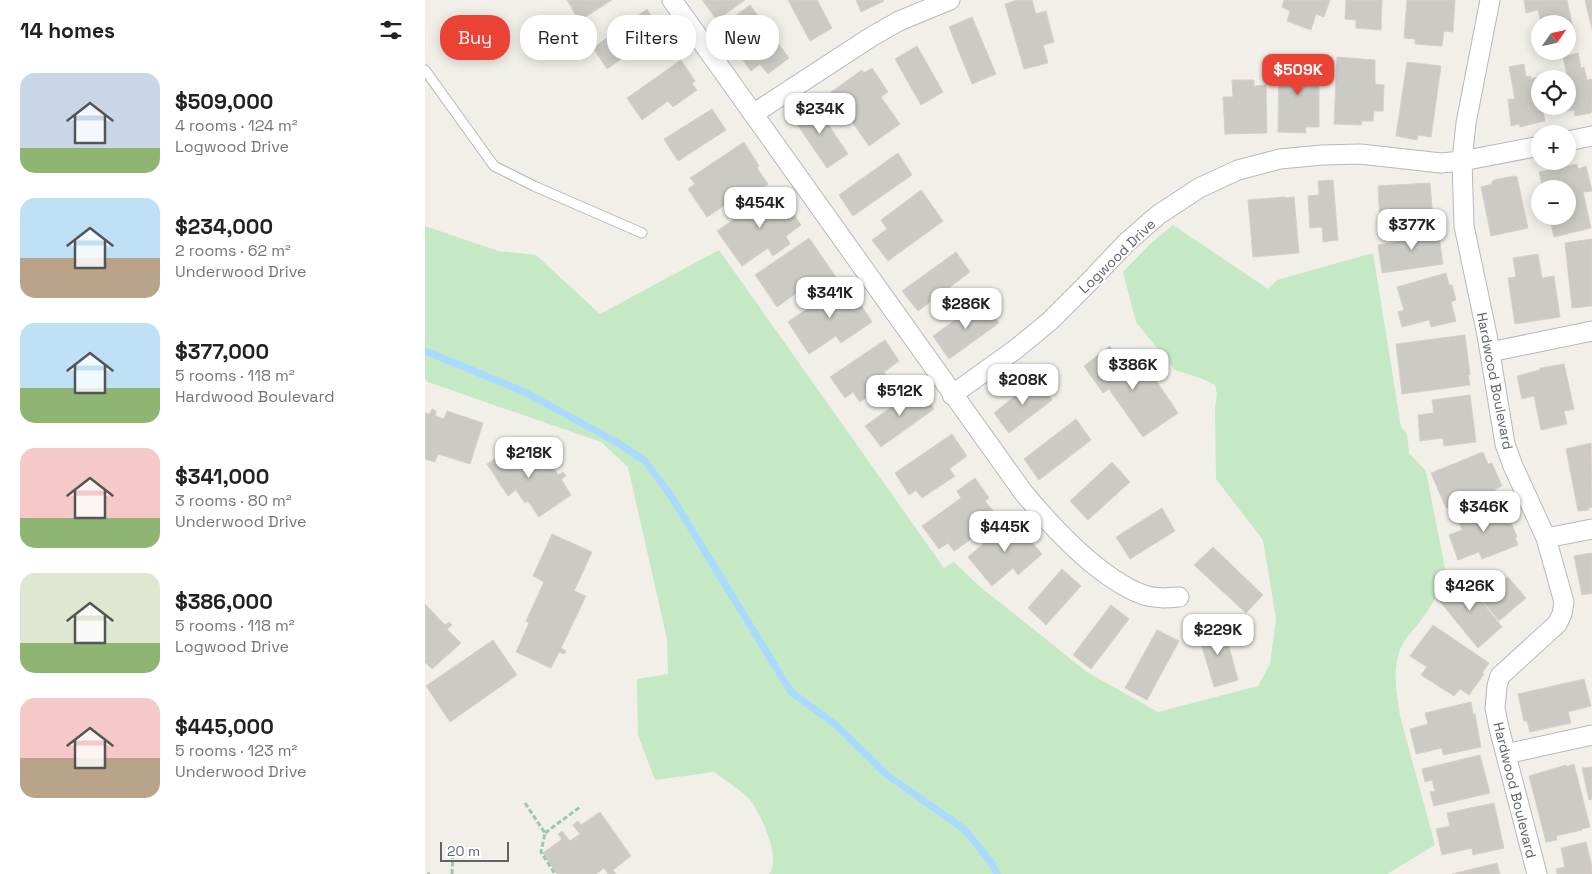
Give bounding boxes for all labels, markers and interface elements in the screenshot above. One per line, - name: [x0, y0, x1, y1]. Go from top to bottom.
- chip: Buy: [440, 15, 510, 60]
- chip: Rent: [520, 15, 597, 60]
- chip: Filters: [607, 15, 696, 60]
- chip: New: [706, 15, 779, 60]
- north arrow: [1531, 15, 1576, 60]
- map controls: [1531, 15, 1576, 225]
- icon: filters: [377, 16, 405, 44]
- text: 14 homes: [20, 17, 115, 44]
- pin: $509K: [1263, 54, 1333, 96]
- text: $509K: [1273, 59, 1323, 80]
- button: locate: [1531, 70, 1576, 115]
- text: $509,000: [175, 88, 273, 115]
- pin: $234K: [785, 92, 855, 135]
- icon: home: [60, 93, 120, 153]
- text: $234K: [795, 98, 845, 119]
- text: 4 rooms · 124 m²: [175, 115, 298, 136]
- button: +: [1531, 125, 1576, 170]
- text: Logwood Drive: [175, 136, 289, 157]
- button: −: [1531, 180, 1576, 225]
- pin: $454K: [725, 186, 795, 229]
- text: $454K: [735, 192, 785, 213]
- pin: $377K: [1377, 208, 1447, 251]
- text: $234,000: [175, 213, 273, 240]
- text: $377K: [1388, 214, 1436, 235]
- street label: Logwood Drive: [1075, 215, 1159, 297]
- icon: home: [60, 218, 120, 278]
- text: 2 rooms · 62 m²: [175, 240, 291, 261]
- text: Underwood Drive: [175, 261, 306, 282]
- pin: $341K: [795, 276, 865, 319]
- text: $341K: [807, 282, 853, 303]
- pin: $286K: [931, 288, 1001, 330]
- text: $286K: [942, 293, 990, 314]
- street label: Hardwood Boulevard: [1473, 311, 1517, 451]
- text: $377,000: [175, 338, 269, 365]
- icon: home: [60, 343, 120, 403]
- pin: $386K: [1098, 348, 1168, 391]
- text: $386K: [1109, 354, 1157, 375]
- pin: $208K: [988, 364, 1058, 406]
- text: 5 rooms · 118 m²: [175, 365, 295, 386]
- text: $208K: [998, 369, 1048, 390]
- pin: $512K: [865, 374, 935, 417]
- text: $512K: [877, 380, 923, 401]
- text: Hardwood Boulevard: [175, 386, 335, 407]
- pin: $218K: [494, 436, 564, 479]
- text: $218K: [506, 442, 552, 463]
- text: $341,000: [175, 463, 269, 490]
- icon: home: [60, 468, 120, 528]
- text: 3 rooms · 80 m²: [175, 490, 292, 511]
- pin: $346K: [1449, 490, 1519, 533]
- text: $346K: [1459, 496, 1509, 517]
- pin: $445K: [970, 510, 1040, 553]
- text: Underwood Drive: [175, 511, 306, 532]
- text: $445K: [980, 516, 1030, 537]
- pin: $426K: [1435, 570, 1505, 612]
- text: $426K: [1445, 575, 1495, 596]
- text: $386,000: [175, 588, 273, 615]
- icon: home: [60, 593, 120, 653]
- pin: $229K: [1183, 614, 1253, 656]
- text: 5 rooms · 118 m²: [175, 615, 295, 636]
- text: $229K: [1194, 619, 1242, 640]
- text: Logwood Drive: [175, 636, 289, 657]
- text: $445,000: [175, 713, 274, 740]
- icon: home: [60, 718, 120, 778]
- street label: Hardwood Boulevard: [1489, 720, 1541, 860]
- text: 5 rooms · 123 m²: [175, 740, 297, 761]
- text: Underwood Drive: [175, 761, 306, 782]
- scale bar: [440, 839, 509, 862]
- text: 20 m: [447, 842, 480, 860]

